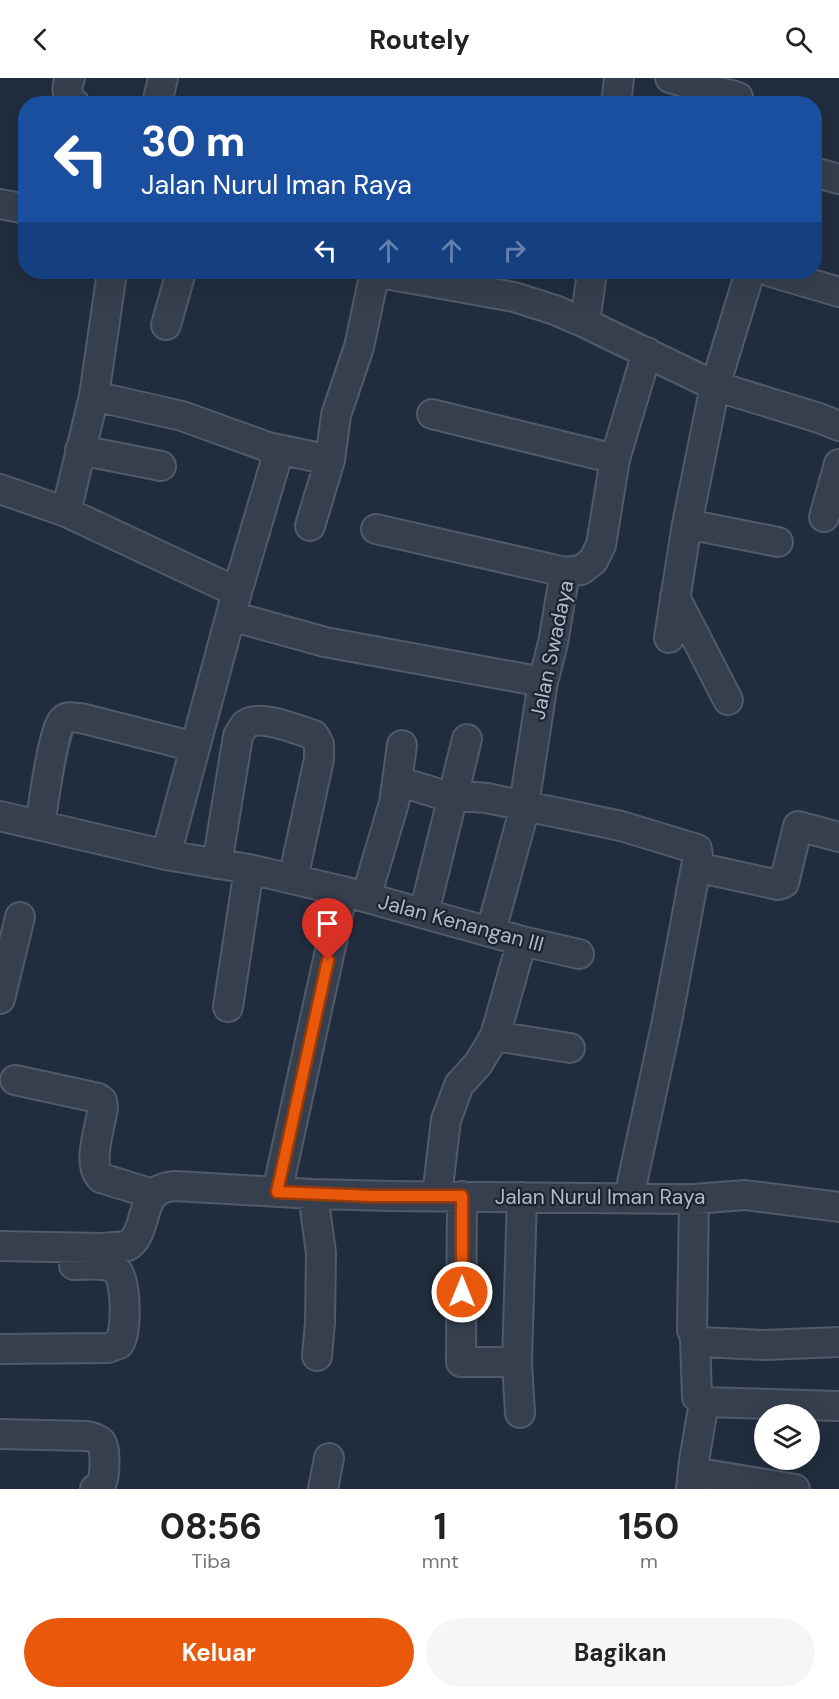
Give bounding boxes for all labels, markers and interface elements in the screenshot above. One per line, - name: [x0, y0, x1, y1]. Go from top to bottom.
- text: Routely: [369, 22, 470, 57]
- icon: back: [24, 23, 57, 56]
- icon: search: [782, 23, 815, 56]
- text: 30 m: [141, 114, 245, 169]
- icon: left: [42, 120, 120, 198]
- text: Jalan Nurul Iman Raya: [141, 167, 412, 202]
- icon: left: [309, 234, 342, 267]
- icon: ahead: [372, 234, 405, 267]
- icon: ahead: [435, 234, 468, 267]
- icon: right: [498, 234, 531, 267]
- street label: Jalan Swadaya: [524, 578, 580, 722]
- street label: Jalan Kenangan III: [375, 887, 547, 959]
- pin: [302, 898, 353, 960]
- icon: arrive: [311, 907, 344, 940]
- street label: Jalan Nurul Iman Raya: [495, 1183, 705, 1211]
- position arrow: [430, 1260, 494, 1324]
- map controls: [754, 1404, 820, 1470]
- button: layers: [754, 1404, 820, 1470]
- text: 08:56: [160, 1503, 262, 1550]
- text: 1: [434, 1503, 447, 1550]
- text: 150: [619, 1503, 679, 1550]
- text: Tiba: [191, 1548, 231, 1574]
- text: mnt: [422, 1548, 459, 1574]
- text: m: [640, 1548, 658, 1574]
- button: Keluar: [24, 1618, 414, 1687]
- button: Bagikan: [426, 1618, 815, 1687]

